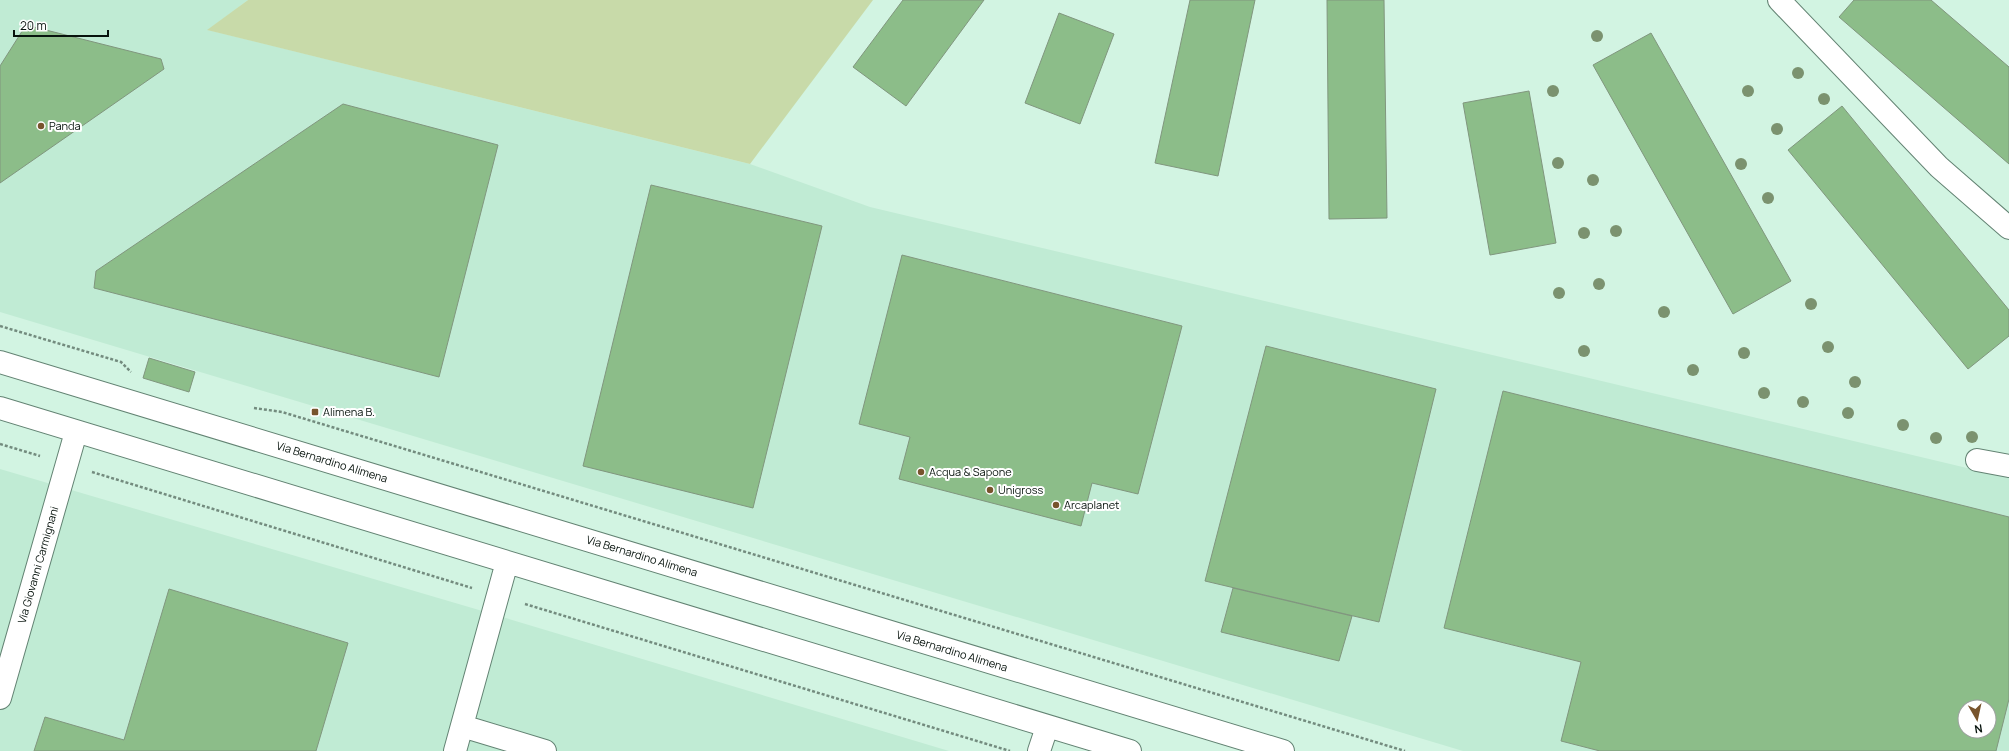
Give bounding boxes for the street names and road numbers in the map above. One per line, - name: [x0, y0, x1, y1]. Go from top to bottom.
- street label: Via Bernardino Alimena: [275, 437, 390, 486]
- street label: Via Giovanni Carmignani: [14, 505, 61, 625]
- street label: Via Bernardino Alimena: [585, 531, 700, 580]
- street label: Via Bernardino Alimena: [895, 626, 1010, 675]

